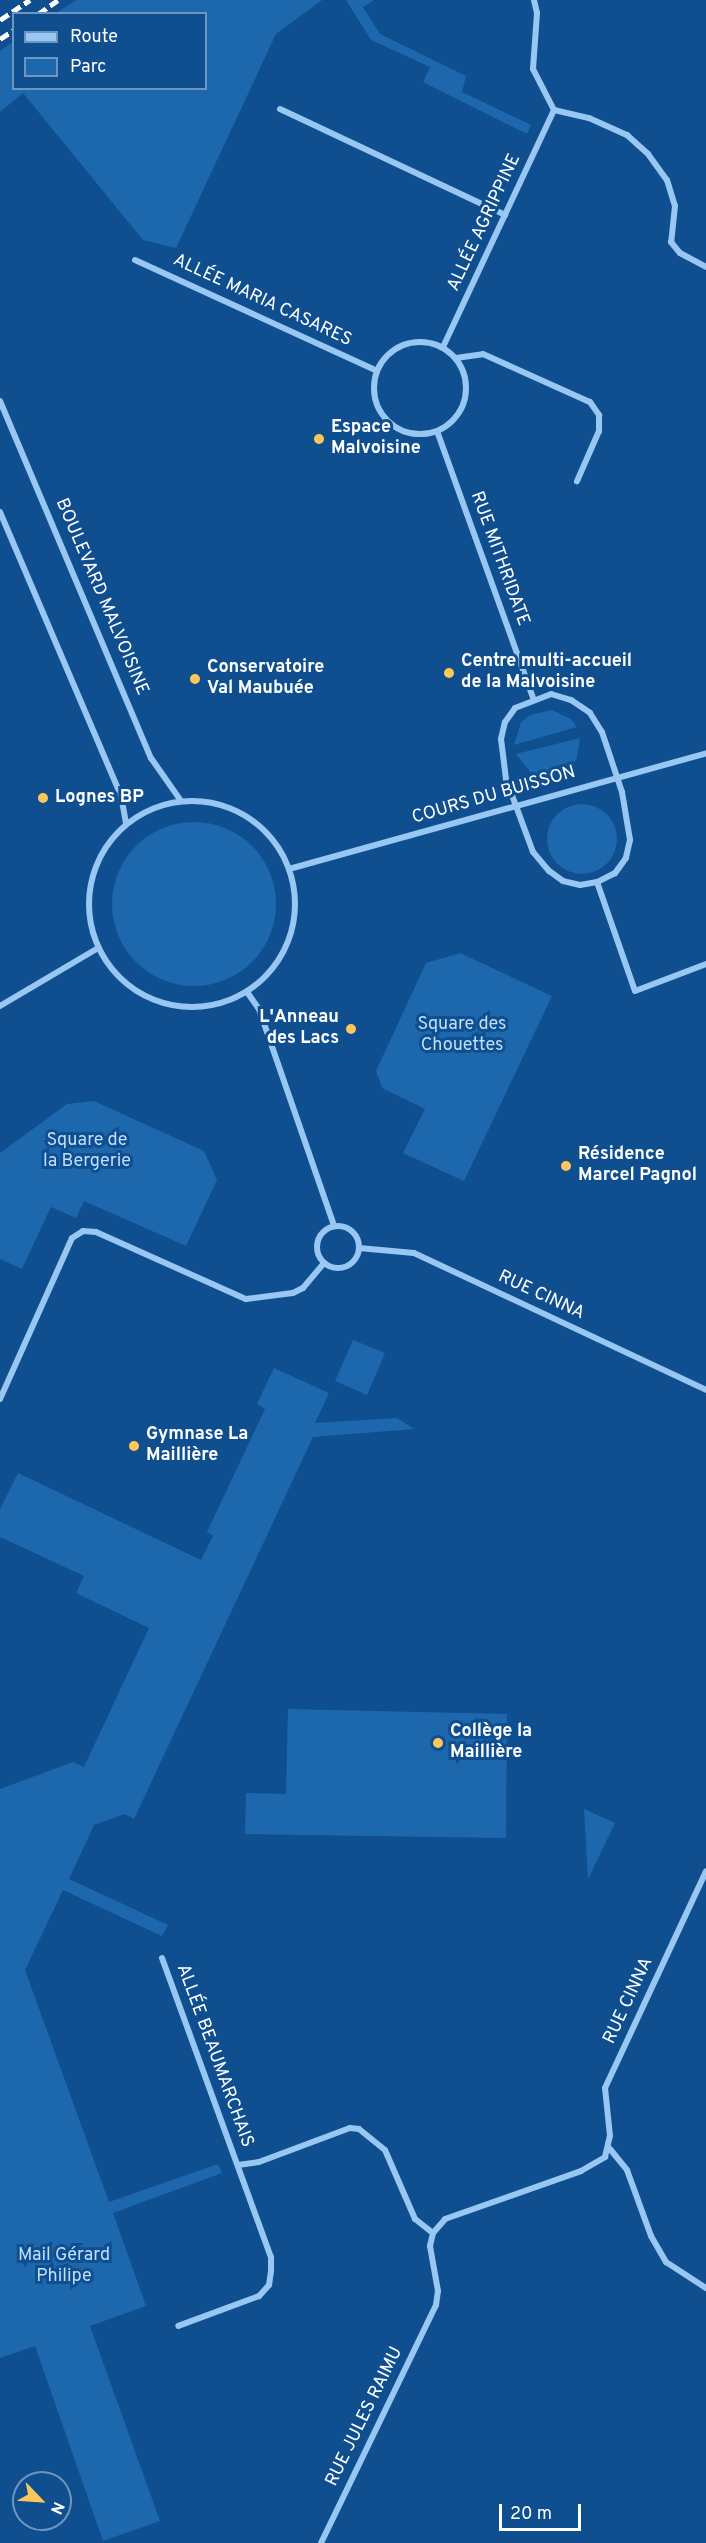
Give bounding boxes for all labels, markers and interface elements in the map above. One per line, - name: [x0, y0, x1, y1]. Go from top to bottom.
- legend: [12, 12, 207, 90]
- text: Route: [70, 26, 118, 49]
- text: Parc: [70, 56, 106, 79]
- street label: ALLÉE AGRIPPINE: [444, 151, 526, 295]
- street label: ALLÉE MARIA CASARES: [169, 250, 355, 352]
- place label: Espace Malvoisine: [331, 418, 421, 460]
- marker: Espace Malvoisine: [312, 432, 326, 446]
- street label: RUE MITHRIDATE: [465, 489, 533, 629]
- street label: BOULEVARD MALVOISINE: [50, 495, 152, 699]
- place label: Centre multi-accueil de la Malvoisine: [461, 652, 632, 694]
- place label: Conservatoire Val Maubuée: [207, 658, 324, 700]
- marker: Centre multi-accueil de la Malvoisine: [442, 666, 456, 680]
- marker: Conservatoire Val Maubuée: [188, 672, 202, 686]
- street label: COURS DU BUISSON: [410, 762, 578, 830]
- place label: Lognes BP: [55, 787, 144, 809]
- marker: Lognes BP: [36, 791, 50, 805]
- place label: L'Anneau des Lacs: [259, 1008, 339, 1050]
- park label: Square des Chouettes: [417, 1015, 507, 1058]
- marker: L'Anneau des Lacs: [344, 1022, 358, 1036]
- park label: Square de la Bergerie: [43, 1131, 131, 1174]
- place label: Résidence Marcel Pagnol: [578, 1145, 697, 1188]
- marker: Résidence Marcel Pagnol: [559, 1159, 573, 1173]
- street label: RUE CINNA: [494, 1267, 588, 1325]
- place label: Gymnase La Maillière: [146, 1425, 248, 1468]
- marker: Gymnase La Maillière: [127, 1439, 141, 1453]
- place label: Collège la Maillière: [450, 1722, 532, 1764]
- marker: Collège la Maillière: [431, 1736, 445, 1750]
- street label: RUE CINNA: [600, 1954, 658, 2048]
- street label: ALLÉE BEAUMARCHAIS: [171, 1961, 257, 2151]
- park label: Mail Gérard Philipe: [18, 2246, 110, 2288]
- street label: RUE JULES RAIMU: [322, 2344, 408, 2490]
- north arrow: [12, 2471, 72, 2531]
- scale bar: [502, 2492, 584, 2530]
- text: N: [45, 2498, 68, 2517]
- text: 20 m: [510, 2503, 552, 2526]

